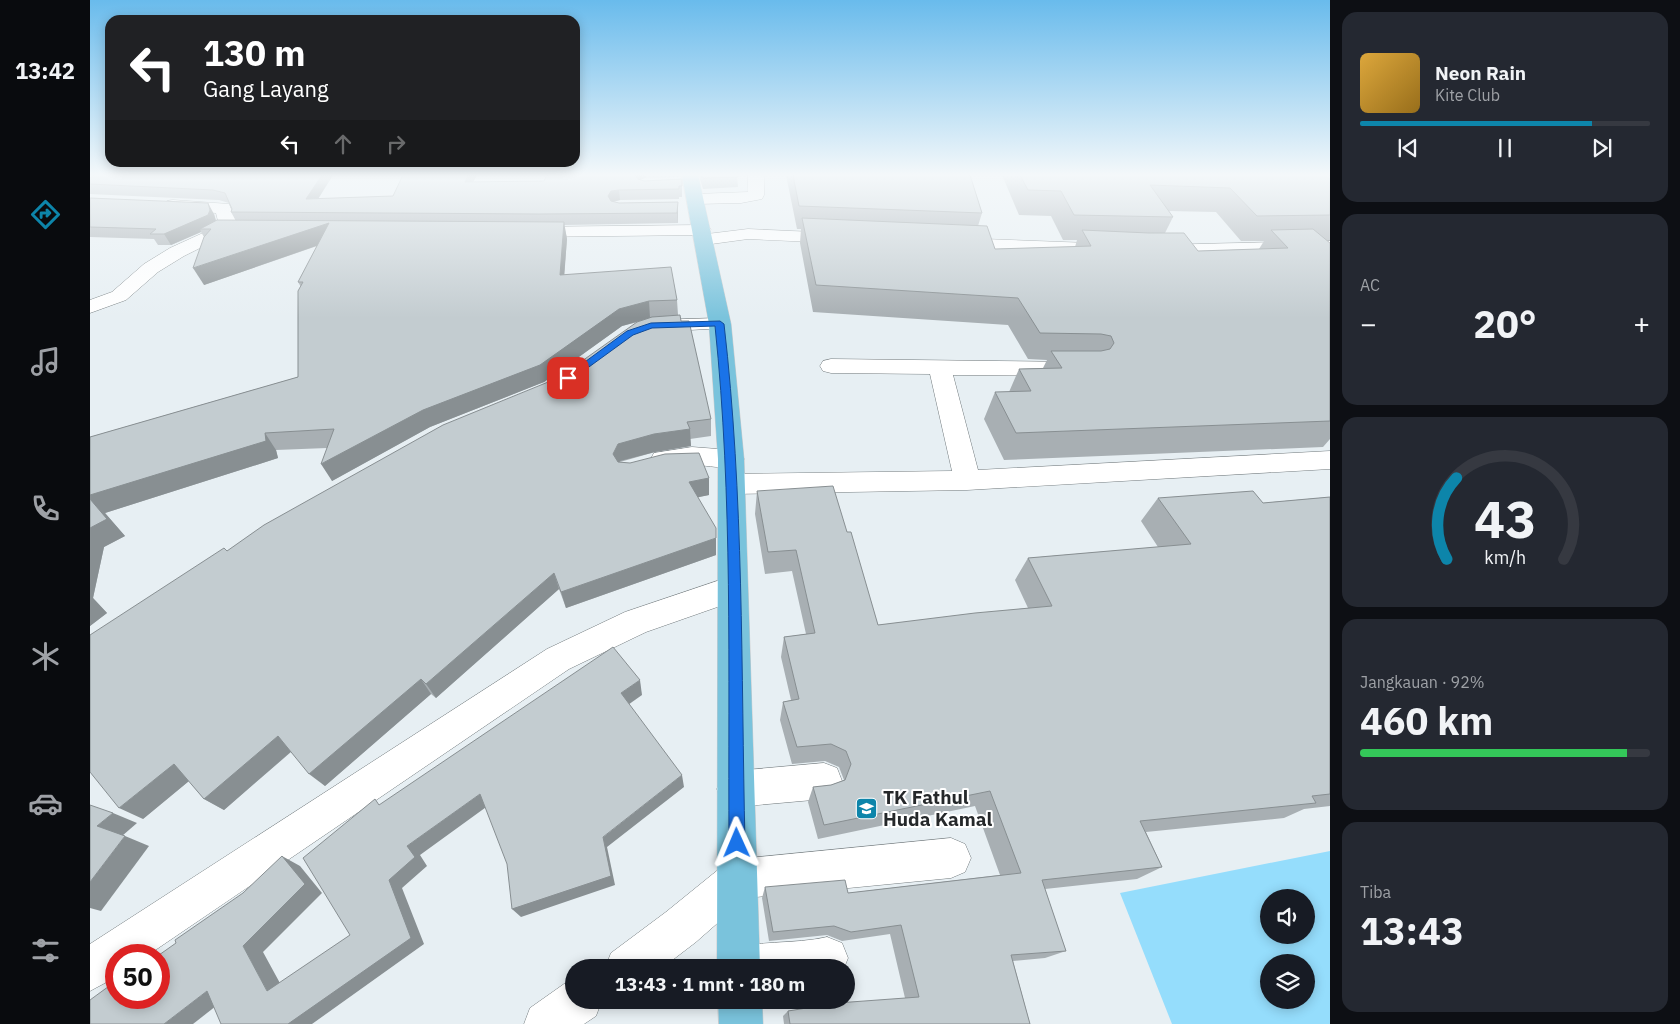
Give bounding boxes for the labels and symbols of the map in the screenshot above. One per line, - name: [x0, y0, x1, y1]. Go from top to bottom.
- pin: [547, 357, 589, 399]
- place label: TK Fathul Huda Kamal: [883, 785, 993, 831]
- school or university icon: TK Fathul Huda Kamal: [855, 796, 879, 820]
- position arrow: [710, 816, 762, 868]
- speed limit sign: 50: [105, 944, 170, 1009]

